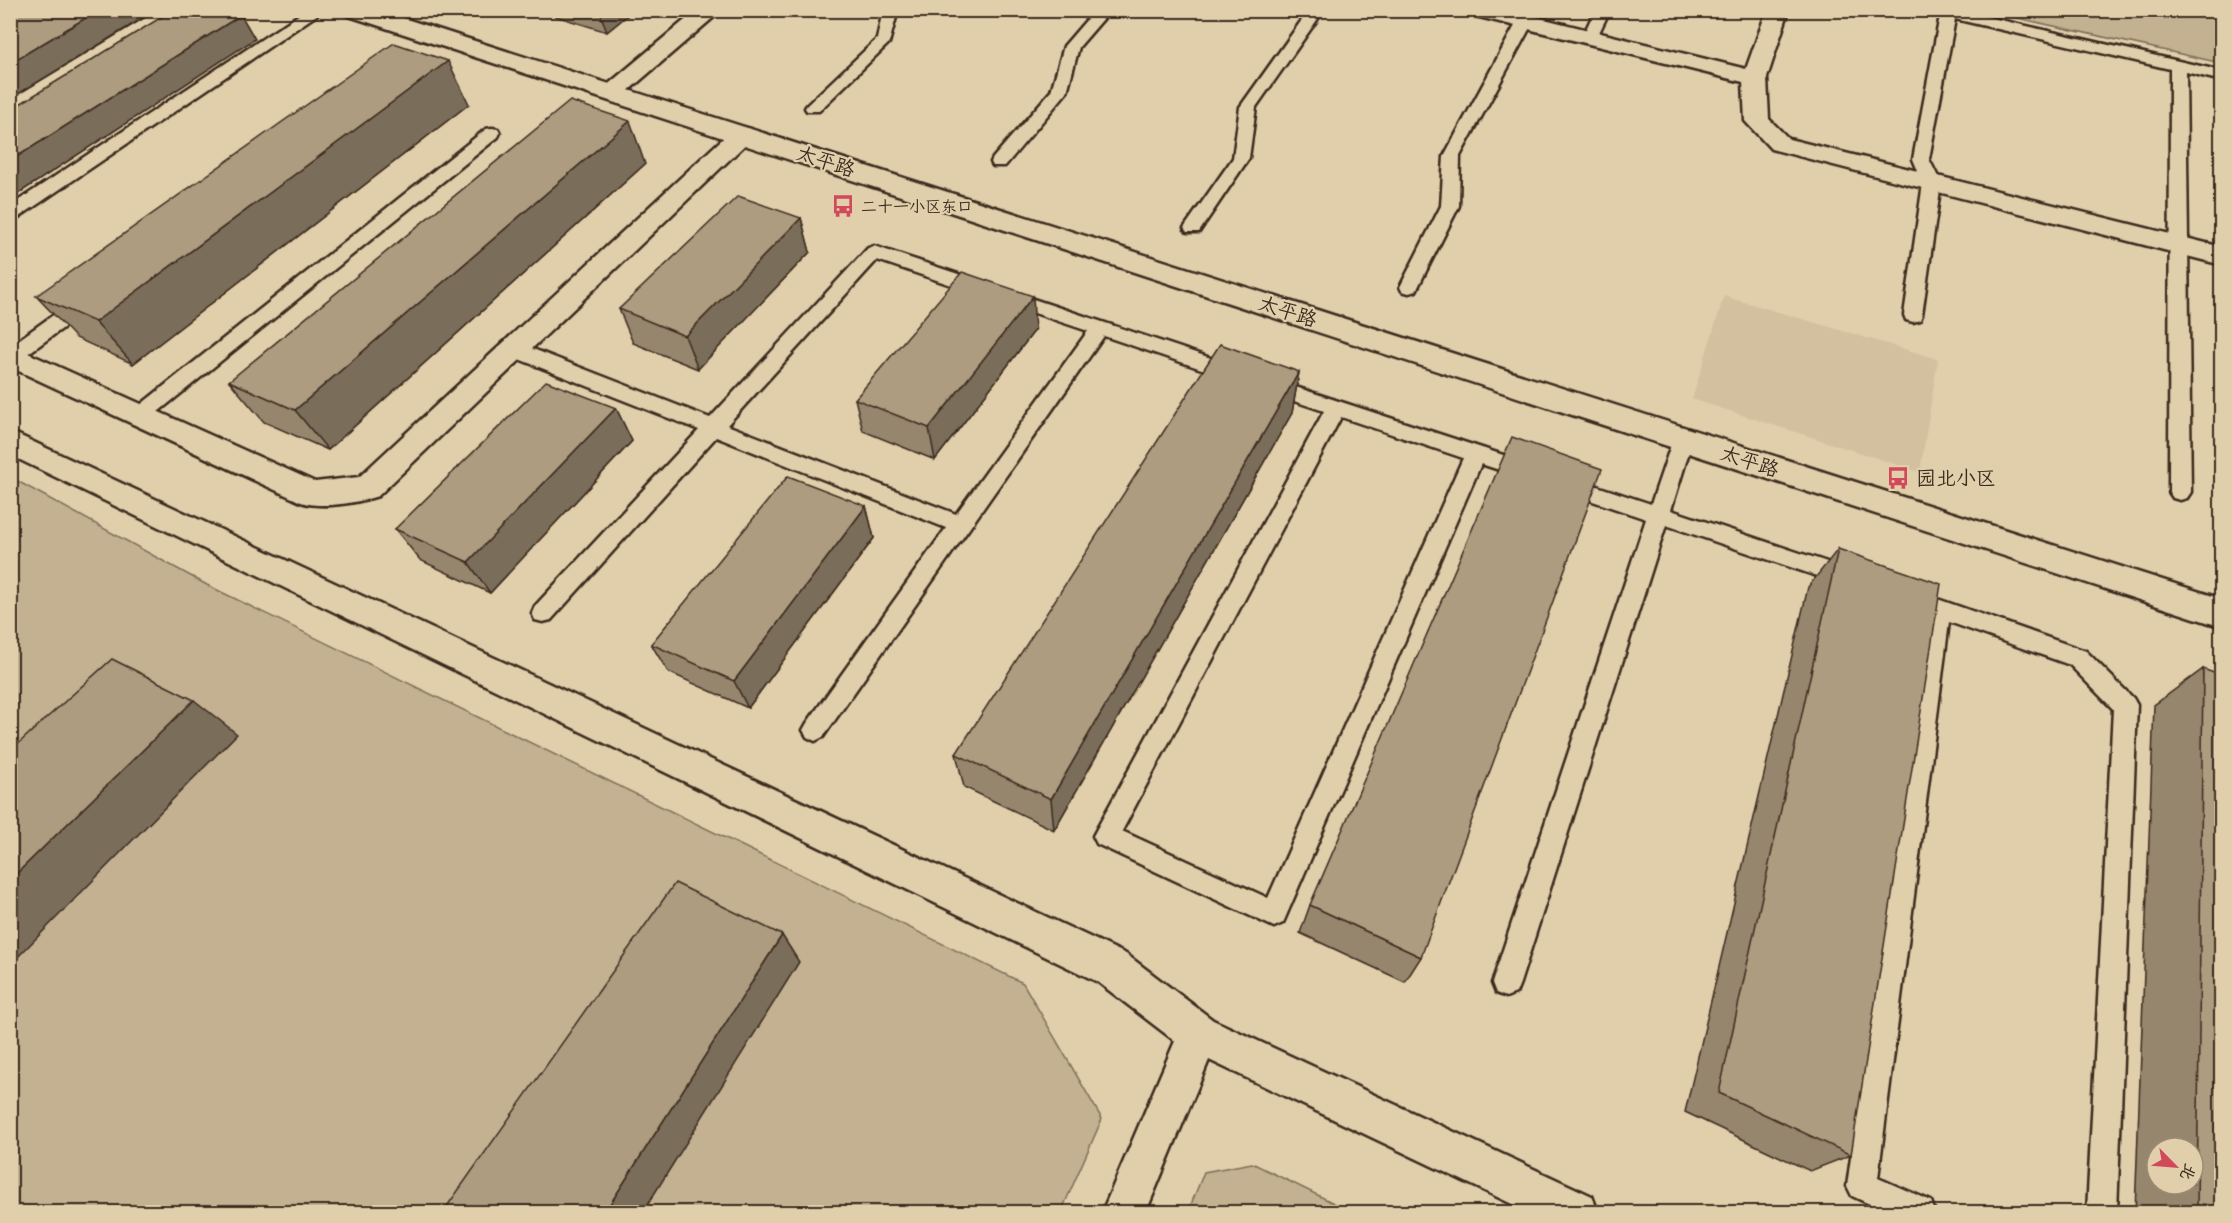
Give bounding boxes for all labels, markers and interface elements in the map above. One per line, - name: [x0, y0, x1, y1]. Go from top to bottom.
- street label: 太平路: [793, 142, 859, 185]
- bus stop icon: 二十一小区东口: [830, 193, 856, 219]
- place label: 二十一小区东口: [861, 199, 973, 219]
- street label: 太平路: [1255, 292, 1321, 335]
- street label: 太平路: [1717, 442, 1783, 485]
- bus stop icon: 园北小区: [1885, 465, 1911, 491]
- place label: 园北小区: [1916, 468, 1996, 493]
- north arrow: [2145, 1136, 2205, 1196]
- text: 北: [2173, 1160, 2198, 1183]

